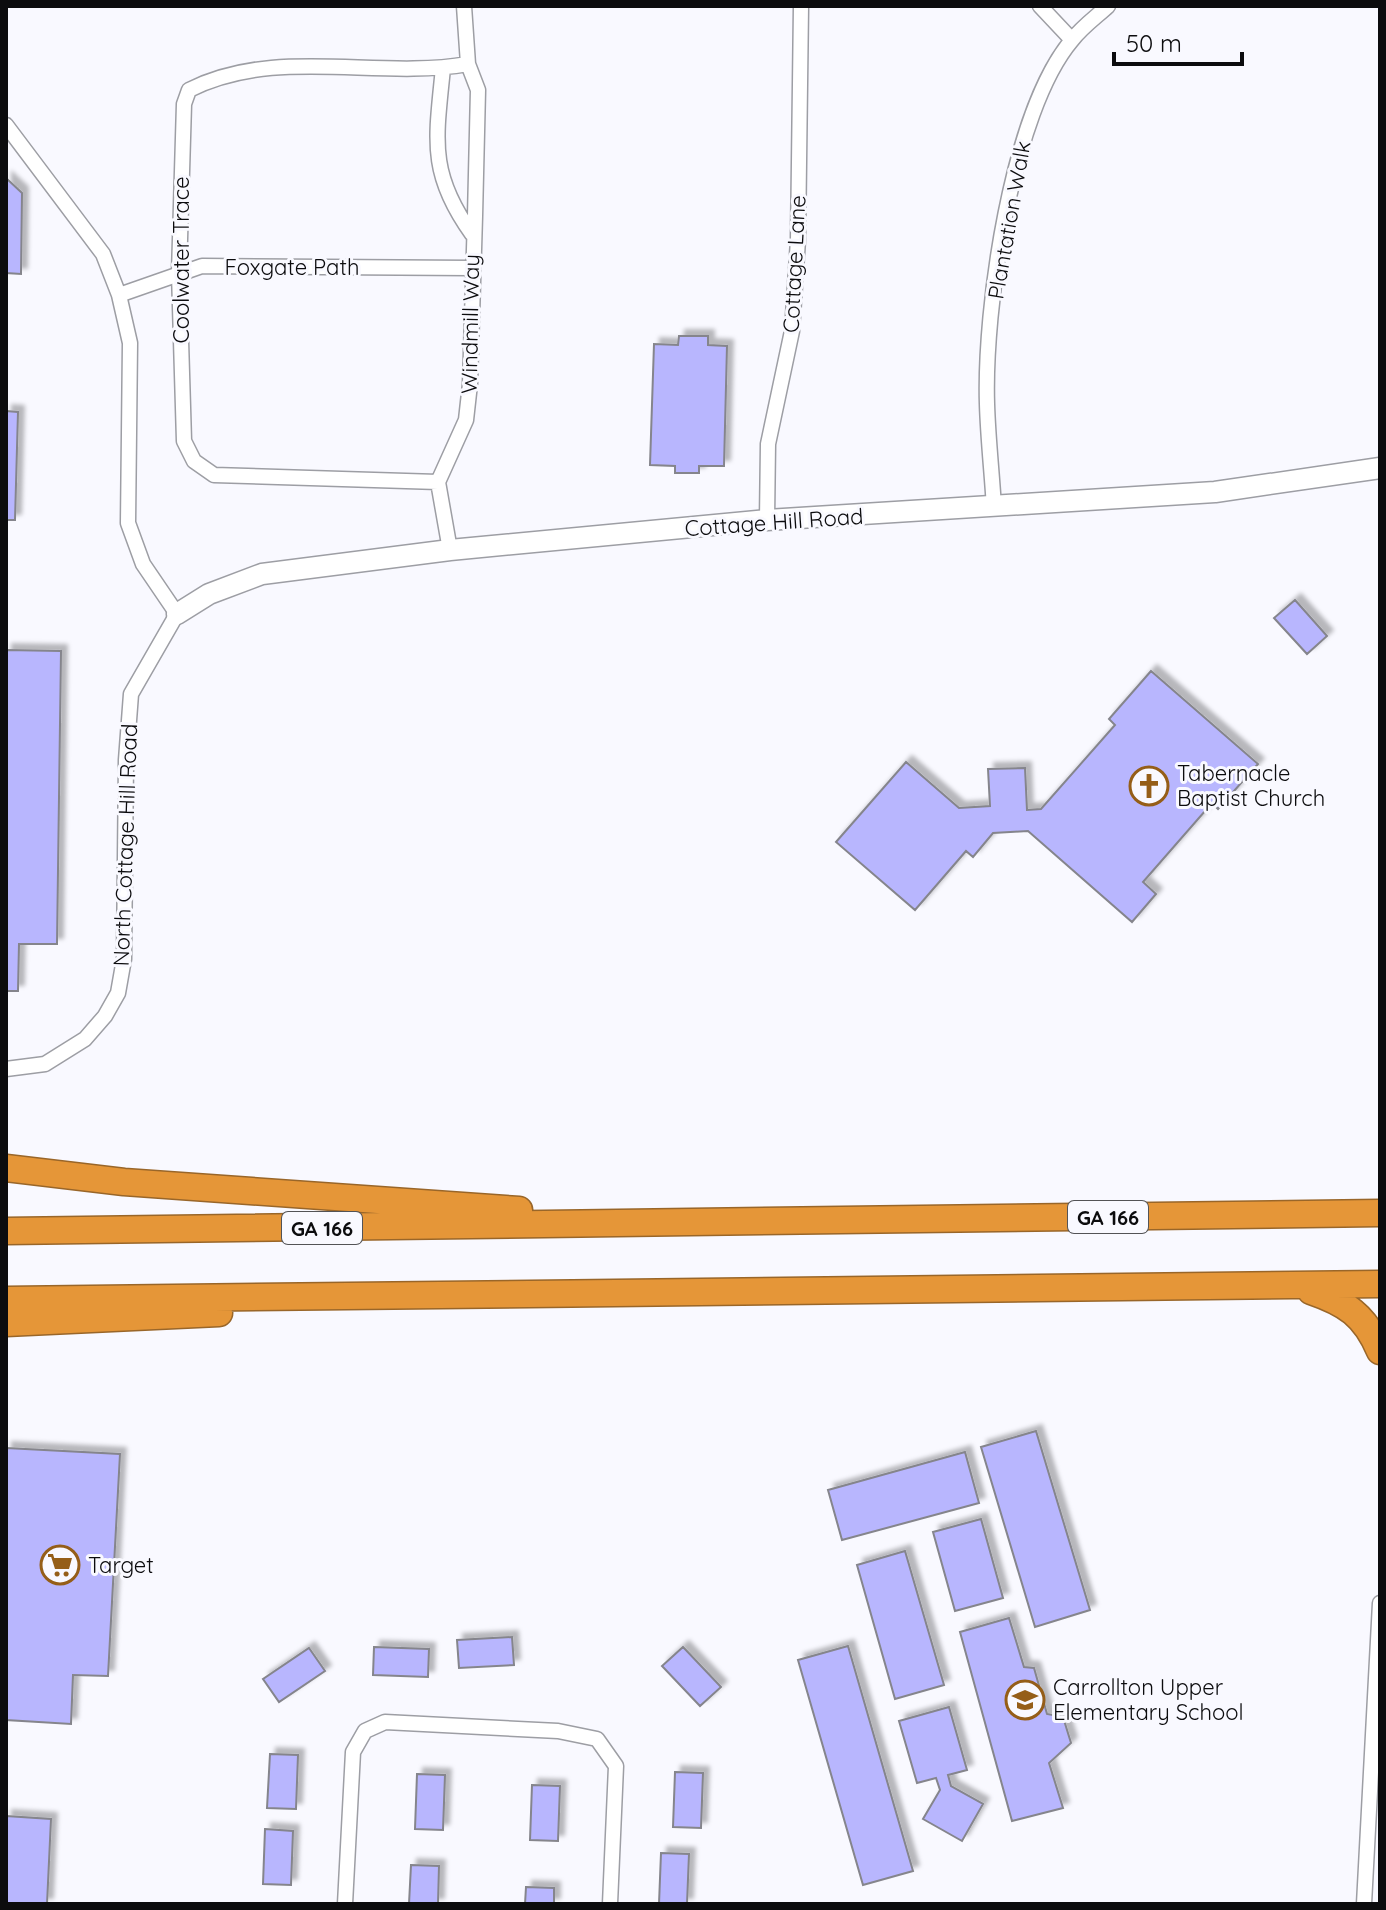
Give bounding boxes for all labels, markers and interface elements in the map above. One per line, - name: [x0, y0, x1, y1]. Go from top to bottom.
- scale bar: [1114, 16, 1242, 66]
- text: 50 m: [1126, 28, 1182, 58]
- street label: Plantation Walk: [981, 139, 1037, 301]
- street label: Coolwater Trace: [167, 176, 195, 344]
- street label: Cottage Lane: [776, 194, 812, 334]
- street label: Foxgate Path: [225, 253, 359, 281]
- street label: Windmill Way: [455, 254, 485, 394]
- street label: Cottage Hill Road: [684, 502, 864, 542]
- street label: North Cottage Hill Road: [107, 723, 143, 967]
- place label: Tabernacle Baptist Church: [1177, 759, 1325, 812]
- church icon: Tabernacle Baptist Church: [1128, 765, 1170, 807]
- road number: GA 166: [1068, 1201, 1148, 1233]
- road number: GA 166: [282, 1212, 362, 1244]
- supermarket icon: Target: [39, 1544, 81, 1586]
- place label: Target: [88, 1551, 154, 1579]
- place label: Carrollton Upper Elementary School: [1053, 1673, 1244, 1726]
- school or university icon: Carrollton Upper Elementary School: [1004, 1679, 1046, 1721]

